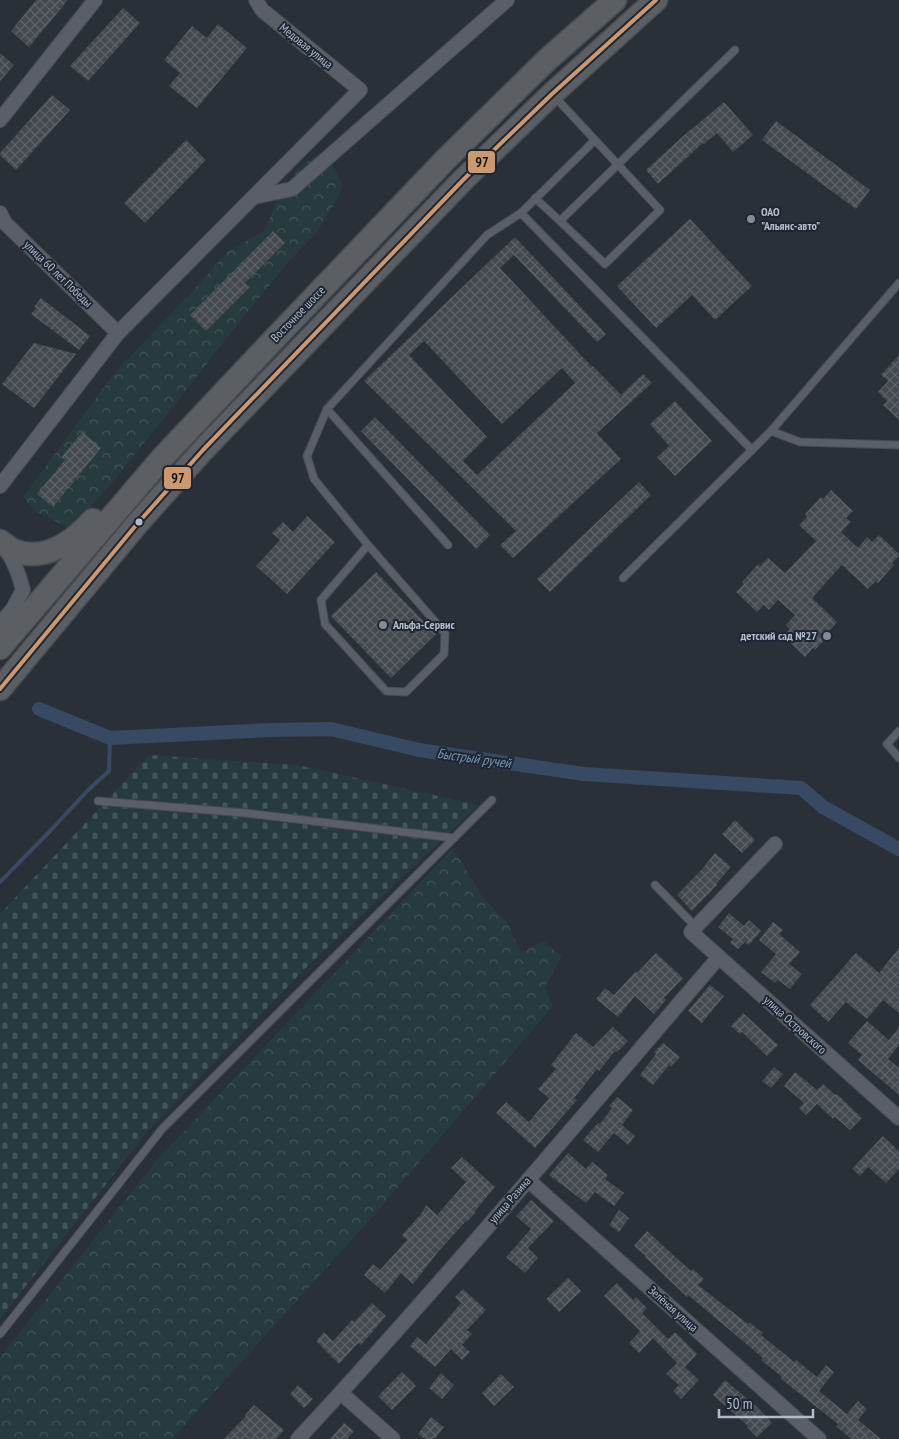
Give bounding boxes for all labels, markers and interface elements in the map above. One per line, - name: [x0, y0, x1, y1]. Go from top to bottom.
- street label: Медовая улица: [277, 20, 336, 72]
- line badge: 97: [467, 150, 496, 174]
- text: 97: [475, 153, 489, 171]
- place label: ОАО "Альянс-авто": [761, 204, 820, 233]
- marker: ОАО "Альянс-авто": [745, 213, 757, 225]
- street label: улица 60 лет Победы: [21, 237, 96, 310]
- street label: Восточное шоссе: [267, 283, 328, 345]
- line badge: 97: [163, 466, 192, 490]
- text: 97: [171, 469, 185, 487]
- unlabelled marker: [134, 517, 144, 527]
- place label: Альфа-Сервис: [392, 617, 455, 632]
- marker: Альфа-Сервис: [377, 619, 389, 631]
- place label: детский сад №27: [740, 628, 817, 643]
- marker: детский сад №27: [821, 630, 833, 642]
- water label: Быстрый ручей: [436, 744, 514, 772]
- street label: улица Островского: [761, 992, 830, 1057]
- street label: улица Разина: [485, 1173, 534, 1226]
- street label: Зелёная улица: [645, 1282, 701, 1335]
- scale bar: [719, 1386, 813, 1418]
- text: 50 m: [726, 1394, 752, 1413]

